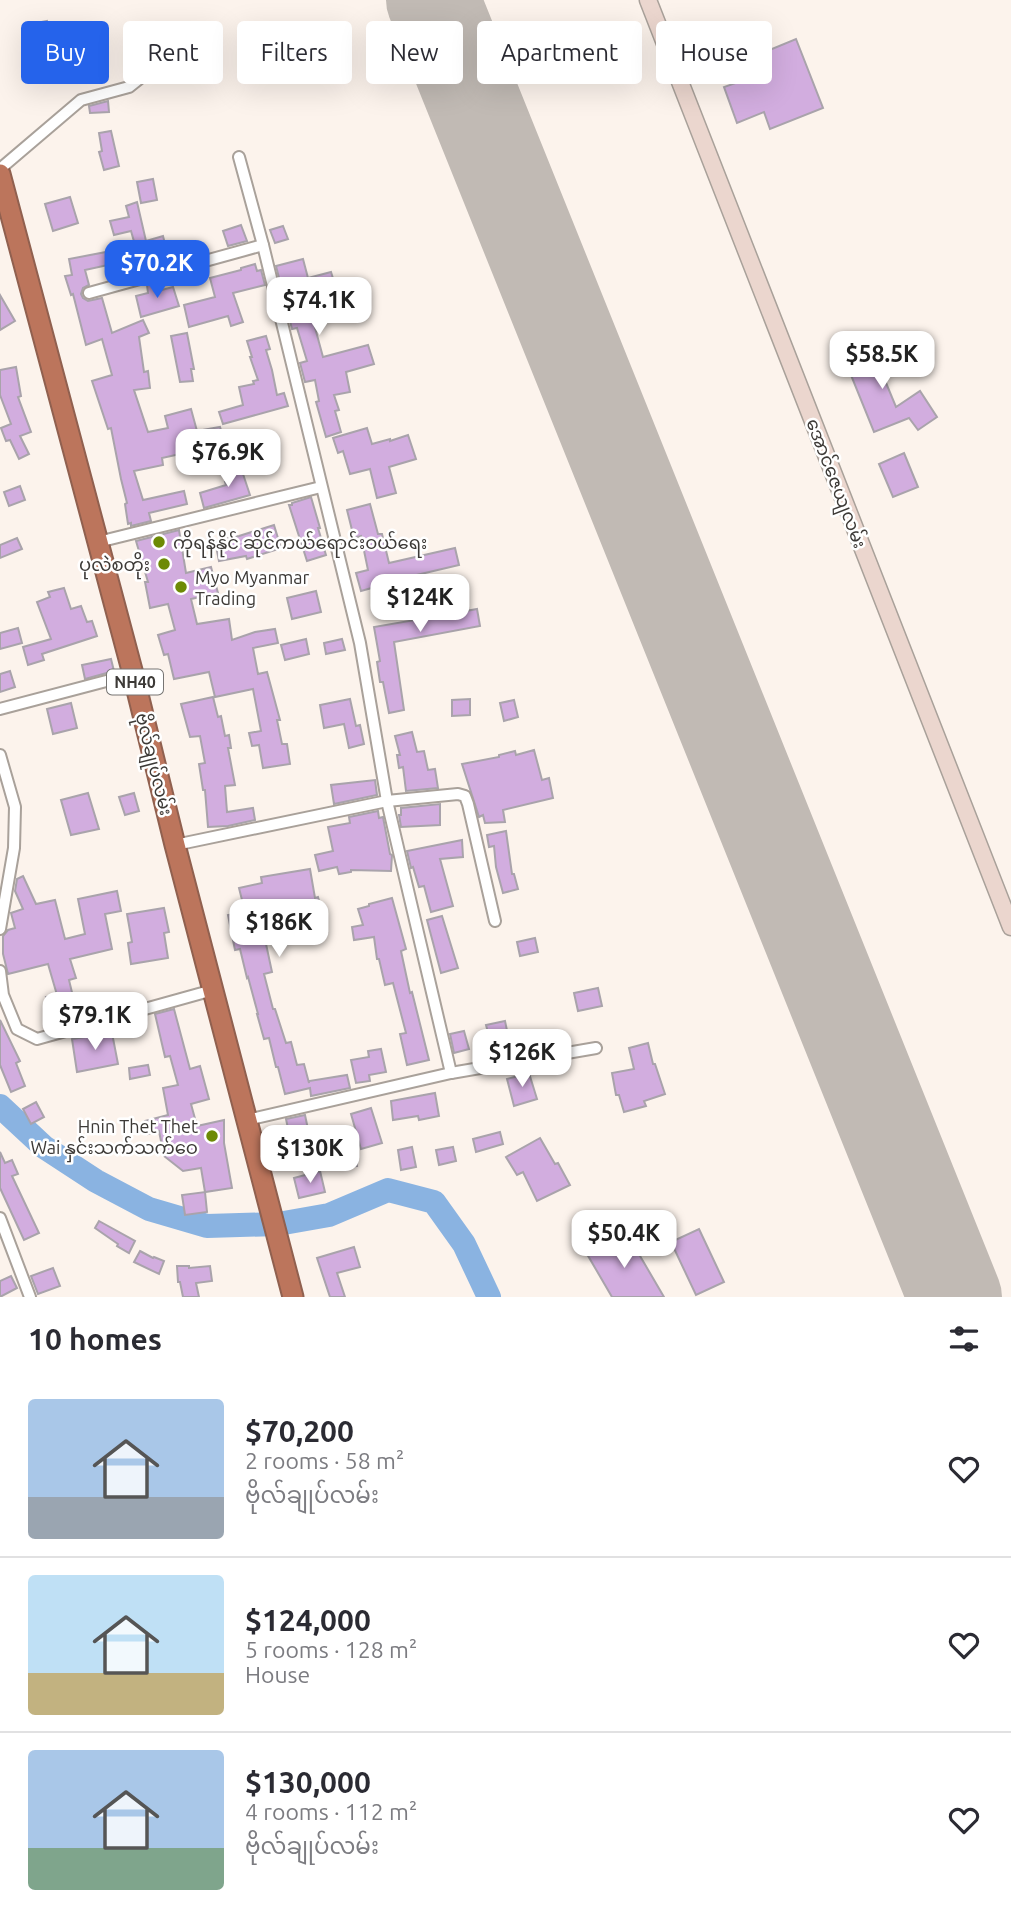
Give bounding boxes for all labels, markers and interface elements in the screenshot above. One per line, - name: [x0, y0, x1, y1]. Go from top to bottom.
- chip: Buy: [21, 21, 109, 84]
- chip: Rent: [123, 21, 223, 84]
- chip: Filters: [237, 21, 352, 84]
- chip: New: [366, 21, 463, 84]
- chip: Apartment: [477, 21, 642, 84]
- chip: House: [656, 21, 772, 84]
- pin: $70.2K: [100, 240, 214, 300]
- text: $70.2K: [121, 250, 193, 275]
- pin: $74.1K: [262, 278, 376, 337]
- text: $74.1K: [283, 287, 355, 312]
- pin: $58.5K: [825, 332, 939, 391]
- text: $58.5K: [846, 341, 918, 366]
- street label: အောင်ဇေယျလမ်း: [797, 415, 873, 553]
- pin: $76.9K: [171, 430, 285, 489]
- text: $76.9K: [192, 439, 264, 464]
- place label: ကိုရန်နိုင် ဆိုင်ကယ်ရောင်းဝယ်ရေး: [173, 529, 427, 558]
- marker: ကိုရန်နိုင် ဆိုင်ကယ်ရောင်းဝယ်ရေး: [151, 534, 167, 550]
- place label: ပုလဲစတိုး: [79, 551, 150, 580]
- marker: ပုလဲစတိုး: [156, 556, 172, 572]
- place label: Myo Myanmar Trading: [195, 567, 310, 608]
- pin: $124K: [371, 574, 469, 634]
- marker: Myo Myanmar Trading: [173, 579, 189, 595]
- text: $124K: [386, 584, 454, 609]
- road number: NH40: [107, 670, 163, 694]
- street label: ဗိုလ်ချုပ်လမ်း: [127, 710, 180, 819]
- pin: $186K: [230, 900, 328, 959]
- text: $186K: [245, 909, 313, 934]
- pin: $79.1K: [38, 992, 152, 1052]
- text: $79.1K: [59, 1002, 131, 1027]
- pin: $126K: [473, 1030, 571, 1089]
- text: $126K: [488, 1039, 556, 1064]
- place label: Hnin Thet Thet Wai နှင်းသက်သက်ဝေ: [30, 1116, 198, 1163]
- pin: $130K: [261, 1126, 359, 1185]
- marker: Hnin Thet Thet Wai နှင်းသက်သက်ဝေ: [204, 1128, 220, 1144]
- text: $130K: [276, 1135, 344, 1160]
- pin: $50.4K: [567, 1210, 681, 1270]
- text: $50.4K: [588, 1220, 660, 1245]
- icon: filters: [945, 1320, 983, 1358]
- text: 10 homes: [28, 1322, 162, 1356]
- text: $70,200: [245, 1414, 354, 1448]
- icon: home: [84, 1427, 168, 1511]
- text: 2 rooms · 58 m²: [245, 1448, 404, 1473]
- icon: heart: [945, 1450, 983, 1488]
- text: ဗိုလ်ချုပ်လမ်း: [245, 1482, 379, 1507]
- icon: home: [84, 1603, 168, 1687]
- text: $124,000: [245, 1603, 371, 1637]
- icon: heart: [945, 1626, 983, 1664]
- text: 5 rooms · 128 m²: [245, 1637, 417, 1662]
- text: House: [245, 1662, 310, 1687]
- text: $130,000: [245, 1765, 371, 1799]
- icon: home: [84, 1778, 168, 1862]
- text: 4 rooms · 112 m²: [245, 1799, 417, 1824]
- icon: heart: [945, 1801, 983, 1839]
- text: ဗိုလ်ချုပ်လမ်း: [245, 1833, 379, 1858]

